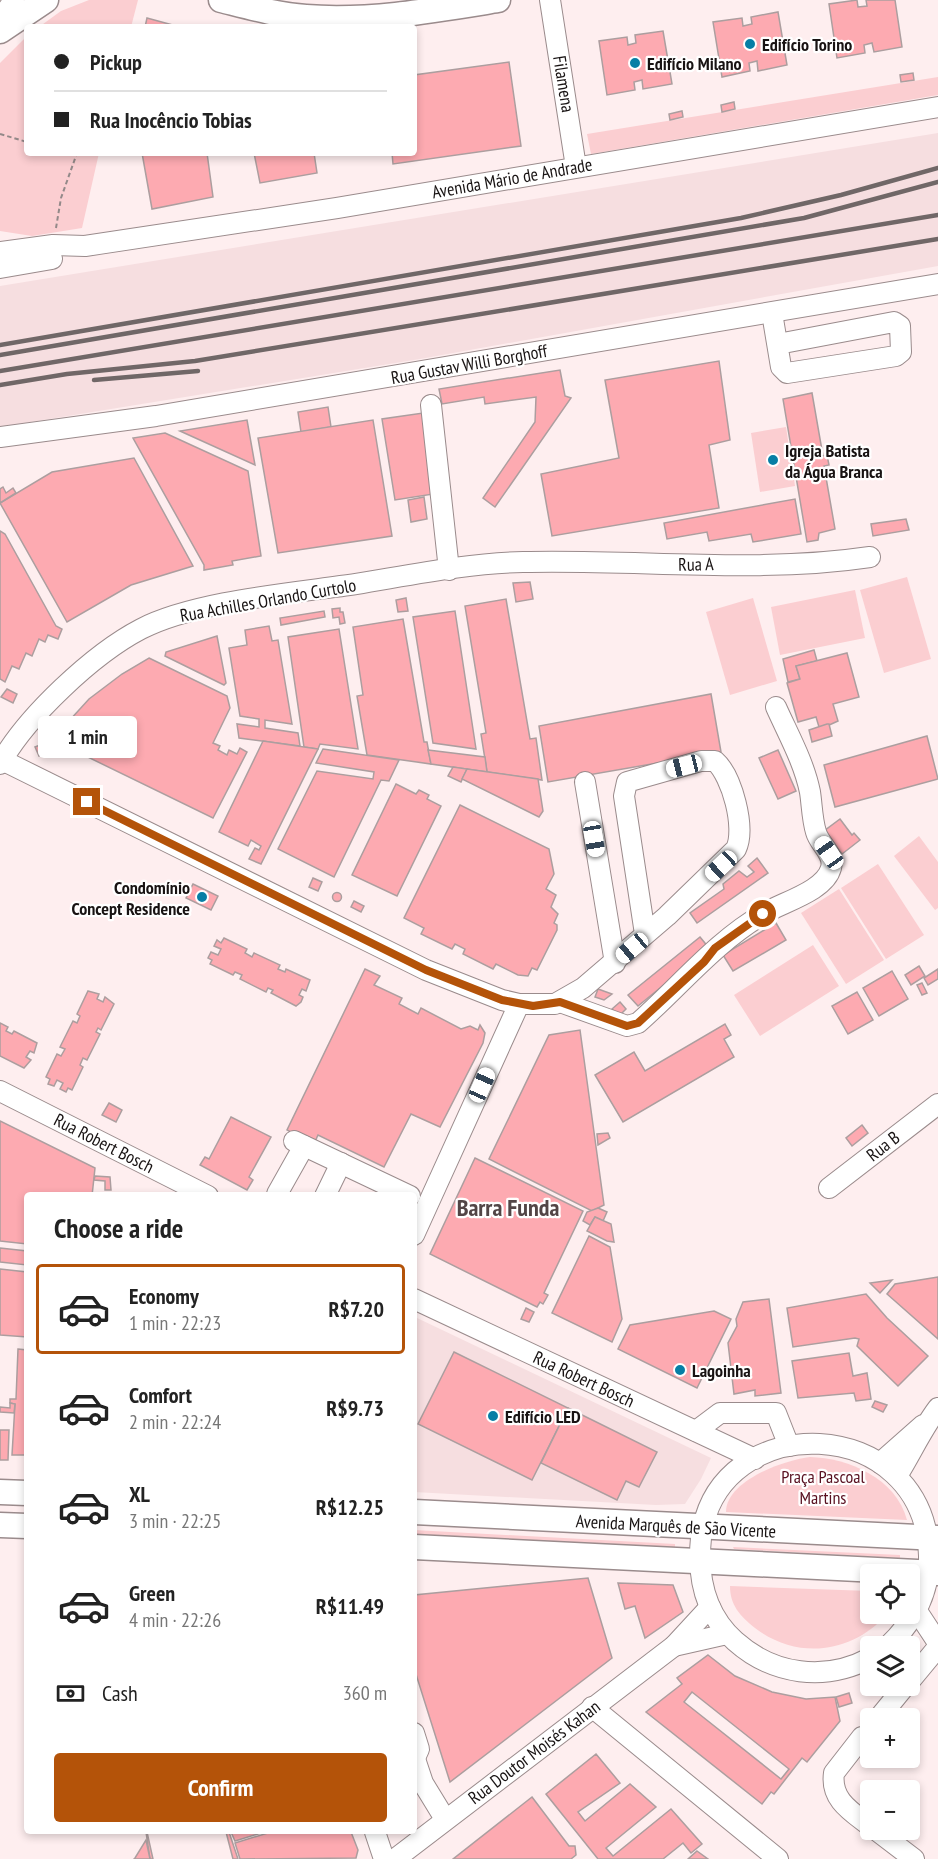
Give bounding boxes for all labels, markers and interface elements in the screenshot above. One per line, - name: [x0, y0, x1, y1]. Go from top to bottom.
- place label: Edifício Torino: [762, 33, 852, 56]
- marker: Edifício Torino: [743, 37, 757, 51]
- text: Pickup: [90, 48, 142, 76]
- place label: Edifício Milano: [647, 52, 742, 75]
- street label: Filamena: [548, 54, 580, 114]
- marker: Edifício Milano: [628, 56, 642, 70]
- text: Rua Inocêncio Tobias: [90, 106, 252, 134]
- street label: Avenida Mário de Andrade: [430, 153, 594, 203]
- street label: Rua Gustav Willi Borghoff: [389, 339, 550, 389]
- place label: Igreja Batista da Água Branca: [785, 439, 883, 483]
- marker: Igreja Batista da Água Branca: [766, 453, 780, 467]
- street label: Rua A: [678, 552, 714, 576]
- street label: Rua Achilles Orlando Curtolo: [178, 573, 358, 627]
- callout: 1 min: [38, 715, 136, 757]
- text: 1 min: [67, 724, 108, 750]
- car: [664, 753, 704, 779]
- route end: [73, 788, 100, 815]
- car: [582, 820, 606, 858]
- car: [811, 833, 847, 873]
- car: [702, 847, 740, 885]
- place label: Condomínio Concept Residence: [72, 876, 190, 920]
- marker: Condomínio Concept Residence: [195, 890, 209, 904]
- route start: [749, 900, 776, 927]
- car: [612, 930, 652, 966]
- car: [466, 1065, 498, 1105]
- street label: Rua Robert Bosch: [50, 1108, 158, 1178]
- street label: Rua B: [862, 1126, 904, 1166]
- district label: Barra Funda: [457, 1192, 559, 1223]
- text: Choose a ride: [54, 1211, 183, 1245]
- icon: car: [57, 1282, 111, 1336]
- text: Economy: [129, 1282, 199, 1310]
- text: R$7.20: [328, 1295, 384, 1323]
- text: 1 min · 22:23: [129, 1310, 221, 1336]
- street label: Rua Robert Bosch: [530, 1345, 638, 1413]
- place label: Lagoinha: [692, 1359, 751, 1382]
- marker: Lagoinha: [673, 1363, 687, 1377]
- icon: car: [57, 1381, 111, 1435]
- text: Comfort: [129, 1381, 192, 1409]
- text: R$9.73: [326, 1394, 384, 1422]
- place label: Edifício LED: [505, 1405, 581, 1428]
- text: 2 min · 22:24: [129, 1409, 221, 1435]
- marker: Edifício LED: [486, 1409, 500, 1423]
- park label: Praça Pascoal Martins: [781, 1465, 865, 1509]
- icon: car: [57, 1480, 111, 1534]
- text: XL: [129, 1480, 150, 1508]
- text: R$12.25: [316, 1493, 384, 1521]
- text: 3 min · 22:25: [129, 1508, 221, 1534]
- street label: Avenida Marquês de São Vicente: [575, 1509, 777, 1543]
- map controls: [860, 1564, 920, 1840]
- button: locate: [860, 1564, 920, 1624]
- icon: car: [57, 1579, 111, 1633]
- text: Green: [129, 1579, 175, 1607]
- text: R$11.49: [316, 1592, 384, 1620]
- text: 4 min · 22:26: [129, 1607, 221, 1633]
- button: layers: [860, 1636, 920, 1696]
- icon: cash: [54, 1677, 87, 1710]
- text: Cash: [102, 1679, 138, 1707]
- text: 360 m: [343, 1680, 387, 1706]
- street label: Rua Doutor Moisés Kahan: [464, 1695, 604, 1809]
- button: +: [860, 1708, 920, 1768]
- button: Confirm: [54, 1753, 387, 1822]
- button: −: [860, 1780, 920, 1840]

